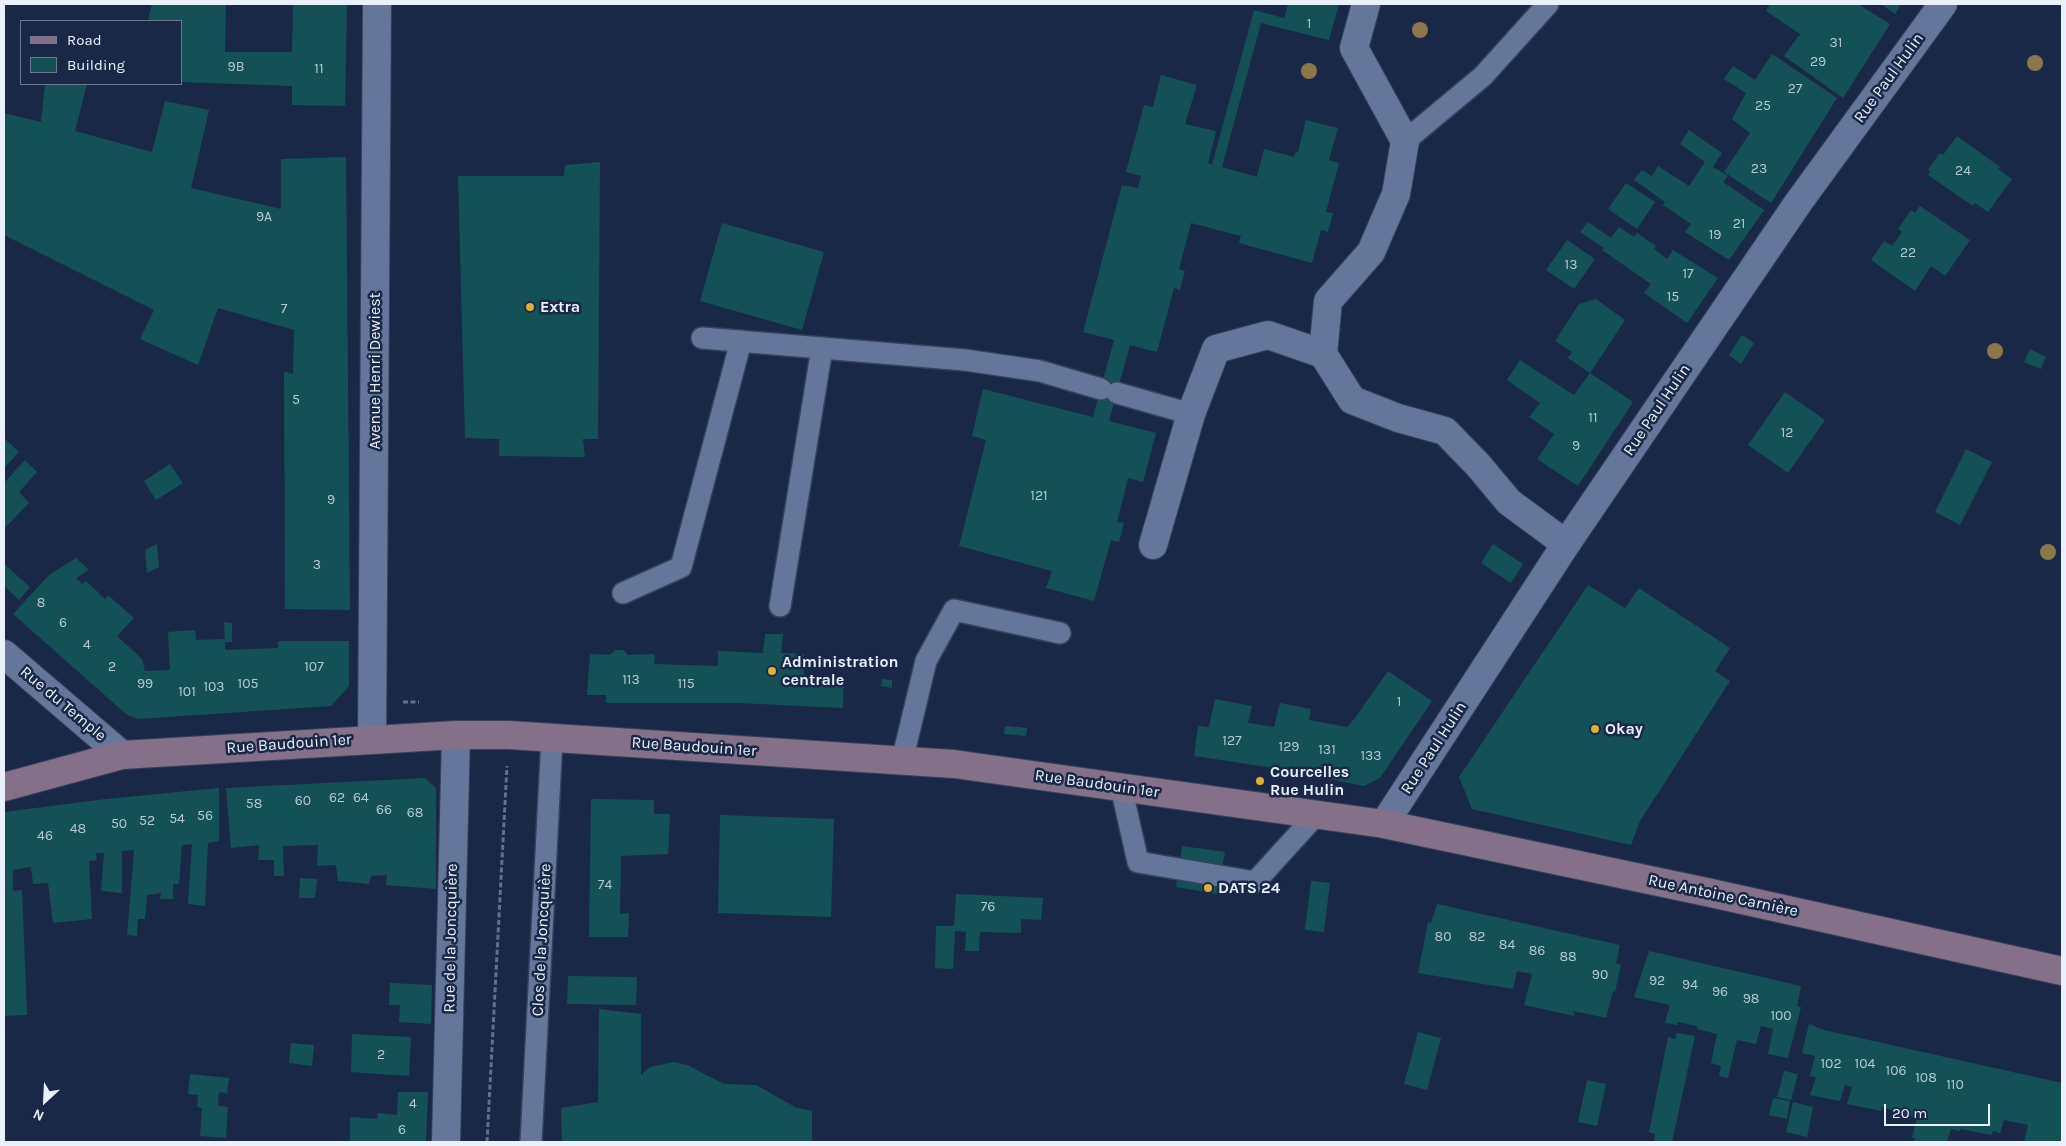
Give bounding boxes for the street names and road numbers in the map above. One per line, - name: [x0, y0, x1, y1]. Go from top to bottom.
- street label: Rue Paul Hulin: [1850, 29, 1928, 127]
- street label: Avenue Henri Dewiest: [365, 292, 385, 450]
- street label: Rue Paul Hulin: [1619, 361, 1695, 459]
- street label: Rue du Temple: [16, 662, 110, 746]
- street label: Rue Paul Hulin: [1397, 698, 1471, 798]
- street label: Rue Baudouin 1er: [226, 730, 352, 758]
- street label: Rue Baudouin 1er: [631, 733, 757, 761]
- street label: Rue Baudouin 1er: [1034, 766, 1160, 802]
- street label: Rue de la Joncquière: [440, 863, 462, 1013]
- street label: Clos de la Joncquière: [528, 863, 556, 1017]
- street label: Rue Antoine Carnière: [1646, 871, 1800, 921]

